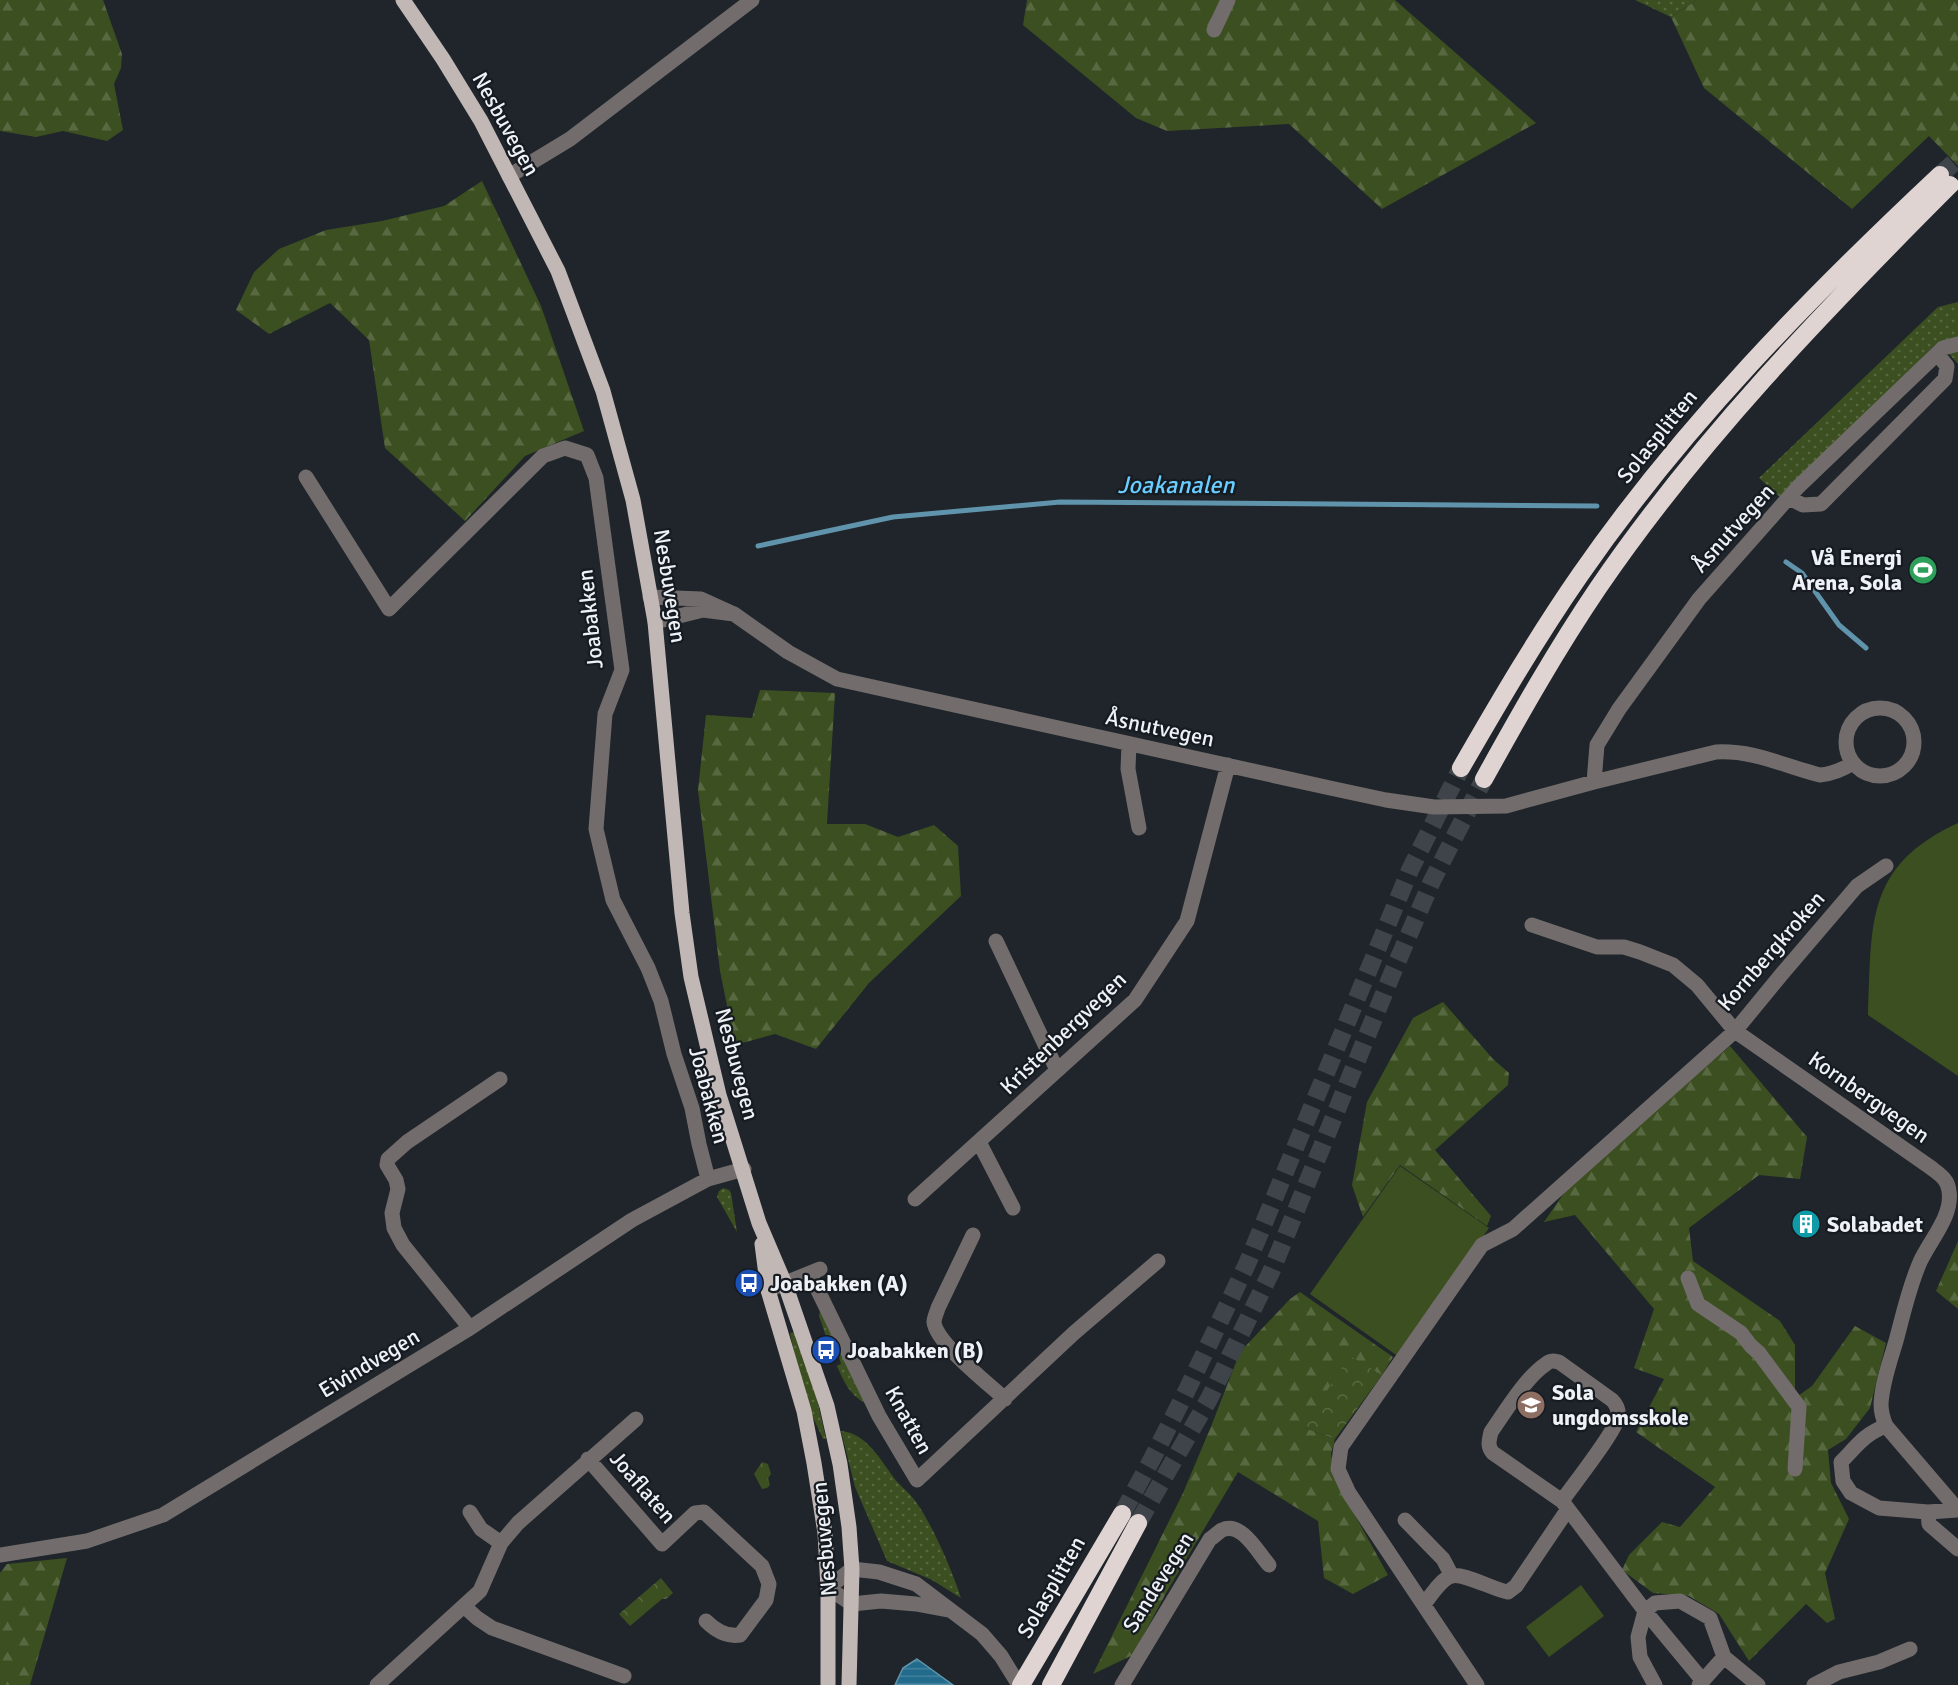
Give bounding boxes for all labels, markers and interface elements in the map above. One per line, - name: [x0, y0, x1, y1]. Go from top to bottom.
- street label: Nesbuvegen: [466, 67, 546, 181]
- street label: Solasplitten: [1611, 384, 1703, 488]
- water label: Joakanalen: [1118, 470, 1235, 500]
- street label: Åsnutvegen: [1686, 478, 1780, 578]
- street label: Nesbuvegen: [648, 527, 692, 645]
- place label: Vå Energi Arena, Sola: [1792, 544, 1902, 596]
- sports icon: Vå Energi Arena, Sola: [1907, 554, 1939, 586]
- street label: Joabakken: [571, 568, 609, 670]
- street label: Åsnutvegen: [1103, 703, 1217, 753]
- street label: Kornbergkroken: [1712, 885, 1830, 1017]
- street label: Kristenbergvegen: [994, 966, 1132, 1100]
- street label: Nesbuvegen: [709, 1005, 765, 1123]
- street label: Joabakken: [683, 1043, 735, 1147]
- street label: Kornbergvegen: [1803, 1045, 1935, 1149]
- building icon: Solabadet: [1790, 1208, 1822, 1240]
- place label: Solabadet: [1827, 1211, 1923, 1238]
- bus stop icon: Joabakken (A): [733, 1267, 765, 1299]
- place label: Joabakken (A): [770, 1270, 908, 1297]
- street label: Eivindvegen: [314, 1322, 424, 1404]
- bus stop icon: Joabakken (B): [810, 1334, 842, 1366]
- place label: Joabakken (B): [847, 1337, 984, 1364]
- place label: Sola ungdomsskole: [1552, 1379, 1689, 1431]
- street label: Knatten: [879, 1381, 939, 1459]
- school or university icon: Sola ungdomsskole: [1515, 1389, 1547, 1421]
- street label: Joaflaten: [604, 1445, 682, 1529]
- street label: Nesbuvegen: [806, 1481, 842, 1597]
- street label: Sandevegen: [1117, 1527, 1199, 1637]
- street label: Solasplitten: [1011, 1531, 1091, 1643]

